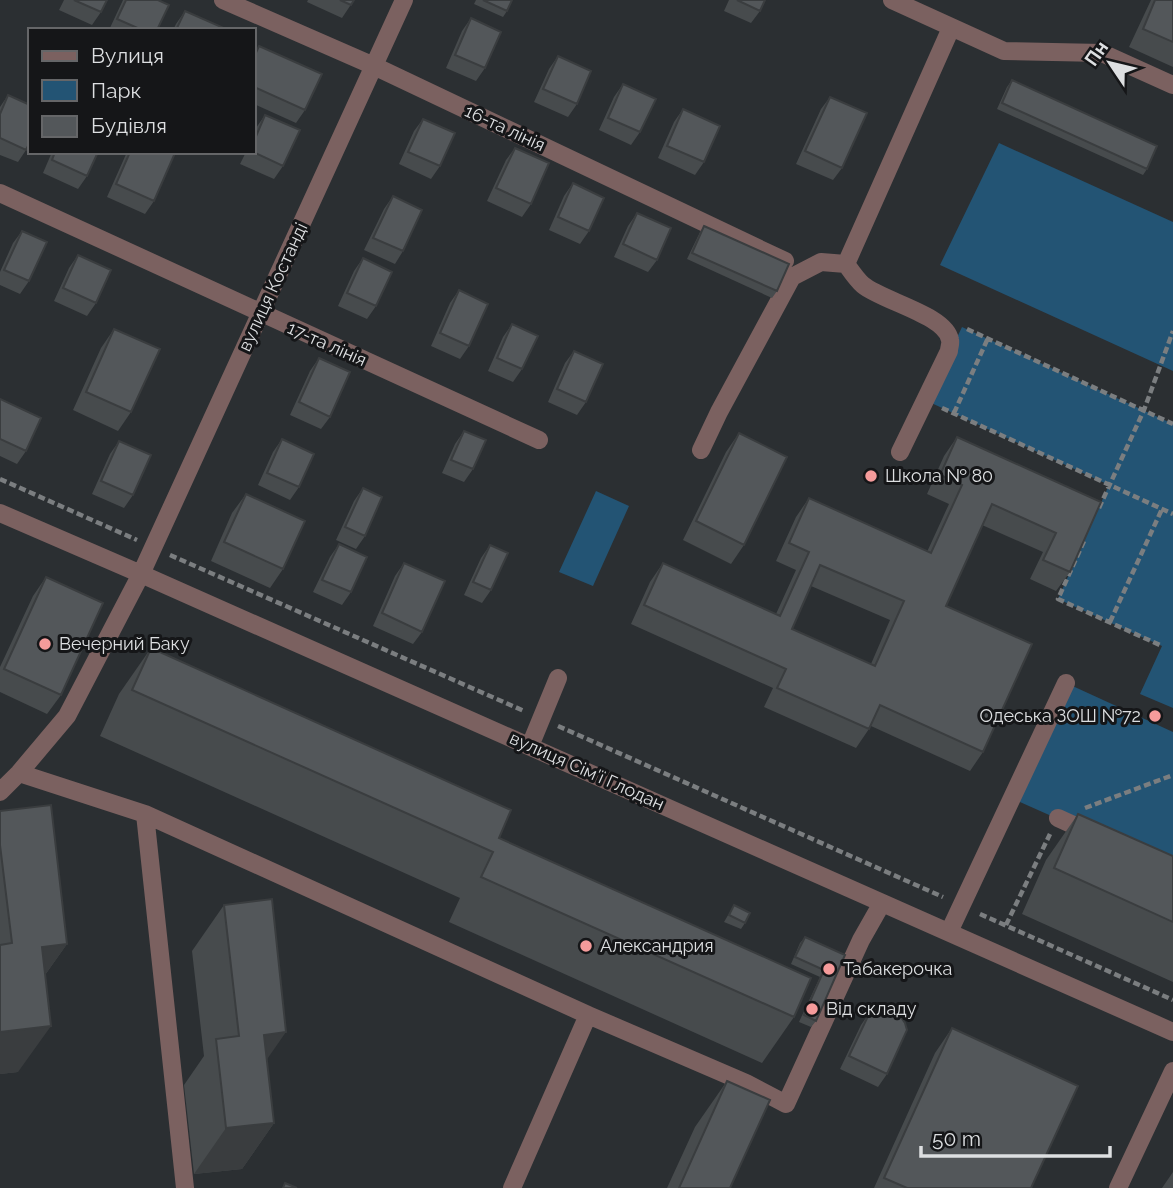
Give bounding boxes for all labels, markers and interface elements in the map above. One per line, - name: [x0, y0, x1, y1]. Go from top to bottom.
- legend: [28, 28, 256, 154]
- north arrow: [1075, 28, 1145, 98]
- text: Пн: [1080, 37, 1112, 70]
- text: Вулиця: [91, 43, 164, 68]
- text: Парк: [91, 78, 141, 103]
- street label: 16-та лінія: [462, 100, 549, 155]
- text: Будівля: [91, 113, 167, 138]
- street label: вулиця Костанді: [234, 219, 312, 354]
- street label: 17-та лінія: [284, 317, 370, 370]
- place label: Школа № 80: [885, 465, 993, 486]
- marker: Школа № 80: [863, 468, 879, 484]
- place label: Вечерний Баку: [59, 633, 190, 654]
- marker: Вечерний Баку: [37, 636, 53, 652]
- place label: Одеська ЗОШ №72: [980, 705, 1141, 726]
- marker: Одеська ЗОШ №72: [1147, 708, 1163, 724]
- street label: вулиця Сім'ї Глодан: [507, 727, 668, 814]
- place label: Александрия: [600, 935, 714, 956]
- marker: Александрия: [578, 938, 594, 954]
- place label: Табакерочка: [843, 958, 952, 979]
- marker: Табакерочка: [821, 961, 837, 977]
- place label: Від складу: [826, 998, 917, 1019]
- marker: Від складу: [804, 1001, 820, 1017]
- scale bar: [921, 1114, 1110, 1158]
- text: 50 m: [932, 1126, 981, 1151]

